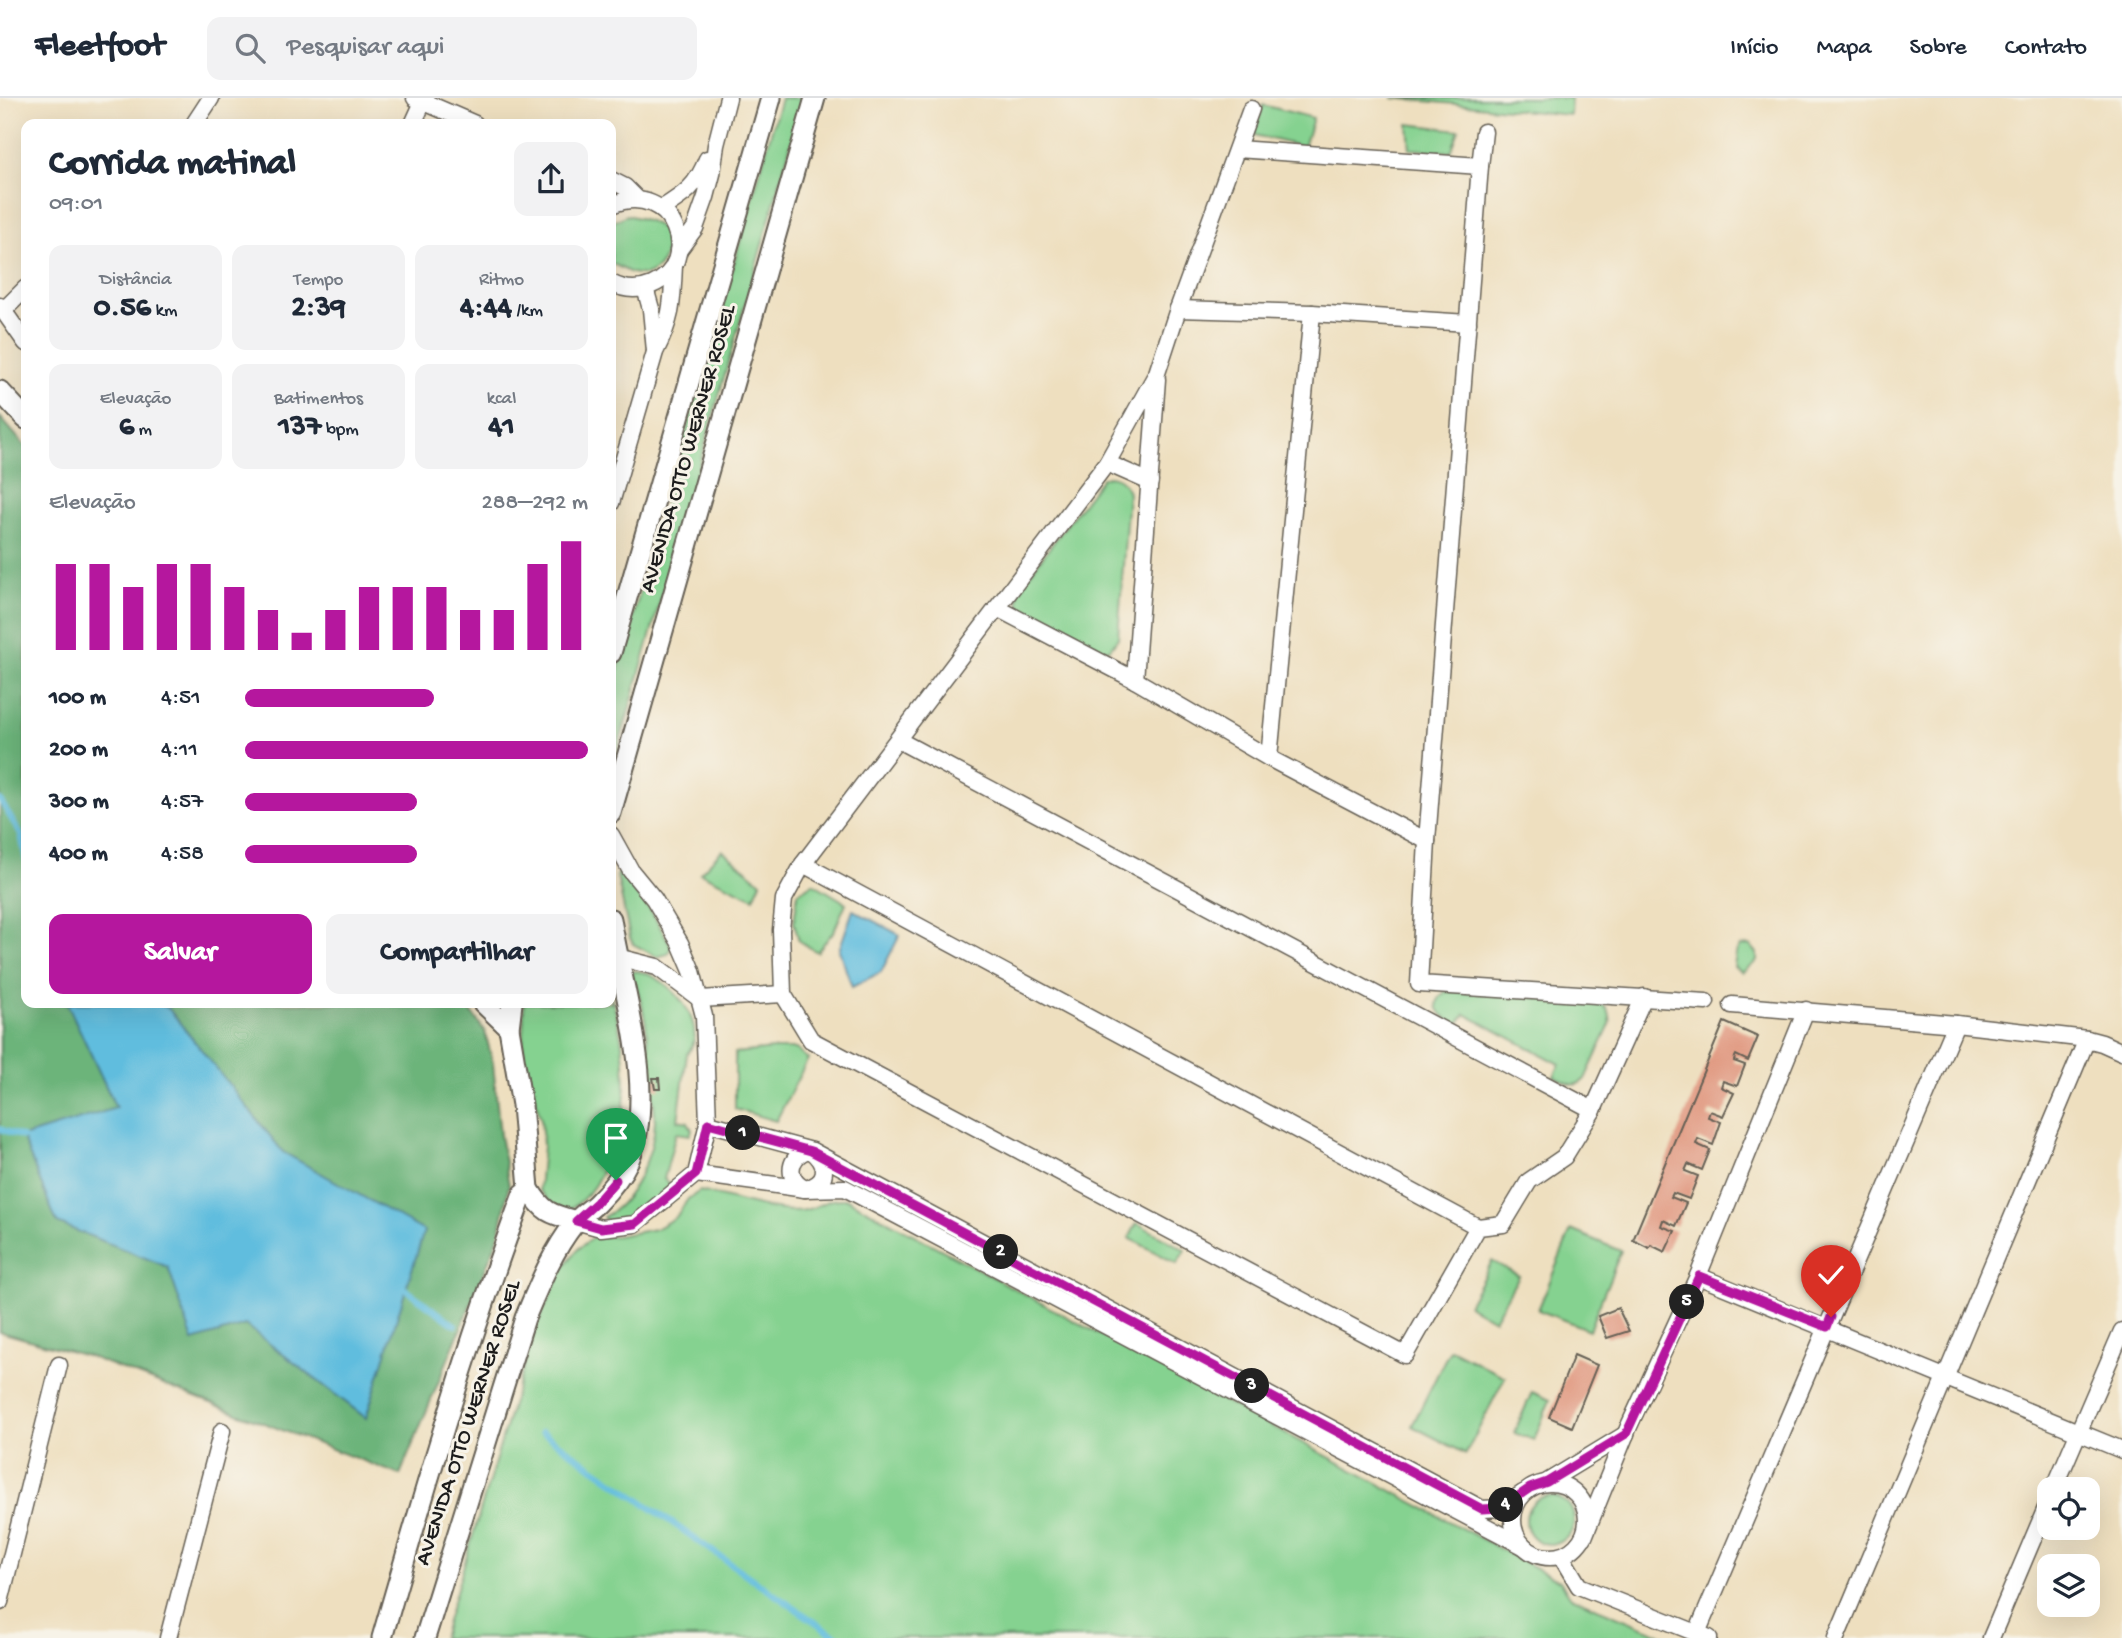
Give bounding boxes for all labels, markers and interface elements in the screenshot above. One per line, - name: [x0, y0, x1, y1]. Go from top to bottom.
- search box: [207, 17, 697, 80]
- text: Fleetfoot: [35, 29, 165, 67]
- icon: search: [231, 29, 269, 67]
- text: Pesquisar aqui: [287, 33, 444, 64]
- text: Início: [1730, 34, 1778, 63]
- text: Mapa: [1816, 34, 1872, 63]
- text: Sobre: [1910, 34, 1967, 63]
- text: Contato: [2005, 34, 2087, 63]
- button: share: [514, 142, 588, 216]
- text: Corrida matinal: [49, 143, 296, 187]
- text: 09:01: [49, 191, 103, 218]
- text: Distância: [100, 269, 171, 292]
- text: Tempo: [294, 269, 343, 292]
- text: Ritmo: [479, 269, 524, 292]
- text: 0.56: [94, 292, 151, 327]
- text: 2:39: [291, 292, 346, 327]
- text: 4:44: [460, 292, 512, 327]
- text: km: [151, 300, 177, 323]
- text: /km: [512, 300, 543, 323]
- street label: AVENIDA OTTO WERNER ROSEL: [635, 300, 744, 596]
- text: Elevação: [100, 388, 171, 411]
- text: Batimentos: [274, 388, 363, 411]
- text: kcal: [487, 388, 516, 411]
- text: 6: [119, 411, 134, 446]
- text: 137: [278, 411, 321, 446]
- text: 41: [488, 411, 515, 446]
- text: m: [134, 419, 152, 442]
- text: bpm: [321, 419, 359, 442]
- text: Elevação: [49, 490, 136, 517]
- text: 288–292 m: [482, 490, 588, 517]
- text: 100 m: [49, 685, 106, 712]
- text: 4:51: [161, 685, 201, 712]
- text: 200 m: [49, 737, 108, 764]
- text: 4:11: [161, 737, 198, 764]
- text: 300 m: [49, 789, 109, 816]
- text: 4:57: [161, 789, 203, 816]
- text: 400 m: [49, 841, 108, 868]
- text: 4:58: [161, 841, 204, 868]
- button: Salvar: [49, 914, 312, 994]
- button: Compartilhar: [326, 914, 588, 994]
- pin: [586, 1108, 646, 1180]
- pin: 1: [726, 1116, 760, 1150]
- icon: arrive: [597, 1119, 635, 1157]
- text: 1: [739, 1121, 746, 1144]
- pin: 2: [984, 1234, 1018, 1270]
- text: 2: [996, 1240, 1005, 1263]
- pin: [1801, 1245, 1861, 1317]
- icon: check: [1812, 1256, 1850, 1294]
- street label: AVENIDA OTTO WERNER ROSEL: [410, 1276, 528, 1569]
- pin: 5: [1670, 1284, 1704, 1320]
- text: 5: [1682, 1290, 1692, 1313]
- pin: 3: [1234, 1368, 1270, 1404]
- text: 3: [1247, 1374, 1256, 1397]
- map controls: [2037, 1477, 2100, 1617]
- button: locate: [2037, 1477, 2100, 1540]
- pin: 4: [1488, 1488, 1524, 1522]
- text: 4: [1501, 1493, 1510, 1516]
- button: layers: [2037, 1554, 2100, 1617]

